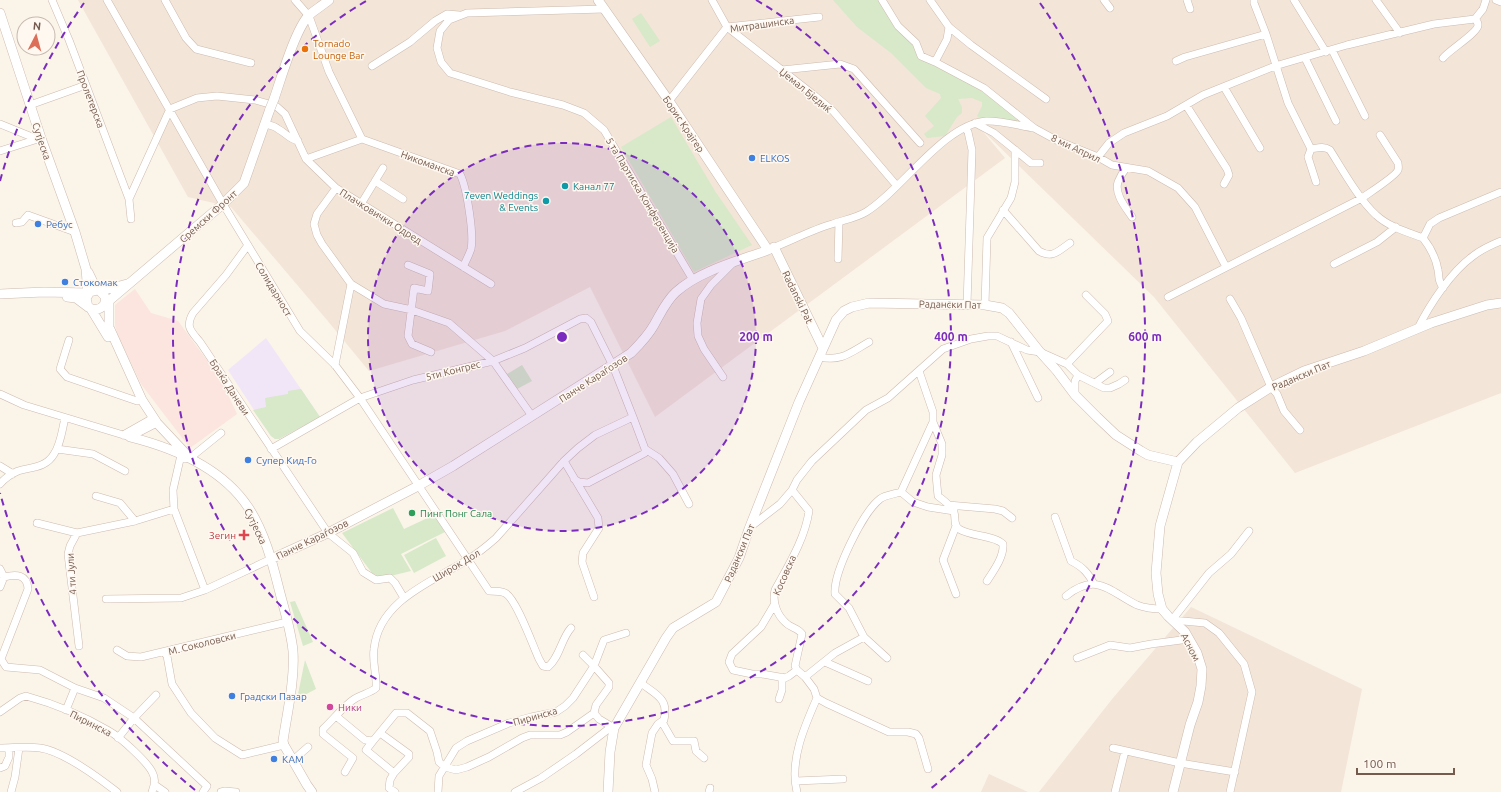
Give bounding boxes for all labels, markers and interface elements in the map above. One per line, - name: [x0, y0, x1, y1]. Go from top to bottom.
- street label: Митрашинска: [729, 15, 795, 34]
- north arrow: [16, 16, 56, 56]
- text: N: [32, 20, 42, 32]
- place label: Tornado Lounge Bar: [313, 38, 364, 61]
- marker: Tornado Lounge Bar: [300, 44, 310, 54]
- street label: Џемал Бједиќ: [777, 66, 834, 115]
- street label: Пролетерска: [75, 69, 107, 129]
- street label: Борис Крајгер: [661, 94, 707, 155]
- street label: Сутјеска: [30, 121, 53, 161]
- street label: 8 ми Април: [1049, 132, 1102, 165]
- street label: 5 та Партиска Конференција: [604, 136, 681, 255]
- street label: Никоманска: [399, 149, 456, 178]
- marker: ELKOS: [747, 153, 757, 163]
- place label: ELKOS: [760, 153, 790, 164]
- marker: Канал 77: [560, 181, 570, 191]
- place label: Канал 77: [573, 181, 615, 192]
- street label: Сремски Фронт: [177, 187, 240, 245]
- street label: Плачковички Одред: [338, 187, 424, 246]
- place label: 7even Weddings & Events: [464, 190, 538, 213]
- marker: 7even Weddings & Events: [541, 196, 551, 206]
- marker: Ребус: [33, 219, 43, 229]
- place label: Ребус: [46, 219, 73, 230]
- street label: Солидарност: [253, 260, 294, 319]
- street label: Radanski Pat: [780, 269, 815, 325]
- marker: Стокомак: [60, 277, 70, 287]
- place label: Стокомак: [73, 277, 118, 288]
- street label: Радански Пат: [919, 298, 982, 311]
- centre of rings: [555, 330, 569, 344]
- text: 200 m: [739, 330, 773, 343]
- text: 400 m: [934, 330, 968, 343]
- text: 600 m: [1128, 330, 1162, 343]
- street label: Панче Караѓозов: [557, 352, 629, 405]
- street label: Браќа Даневи: [207, 357, 252, 417]
- street label: 5ти Конгрес: [425, 358, 482, 383]
- street label: Радански Пат: [1270, 358, 1333, 393]
- marker: Супер Кид-Го: [243, 455, 253, 465]
- place label: Супер Кид-Го: [256, 455, 317, 466]
- street label: Сутјеска: [242, 507, 269, 546]
- marker: Пинг Понг Сала: [407, 508, 417, 518]
- place label: Пинг Понг Сала: [420, 508, 492, 519]
- street label: Панче Караѓозов: [274, 517, 350, 562]
- street label: Радански Пат: [722, 522, 757, 584]
- place label: Зегин: [209, 530, 236, 541]
- marker: Зегин: [239, 530, 249, 540]
- street label: Широк Дол: [431, 547, 482, 584]
- street label: 4 ти Јули: [65, 553, 78, 595]
- street label: Косовска: [771, 553, 798, 597]
- street label: М. Соколовски: [167, 630, 237, 657]
- street label: Асном: [1179, 631, 1202, 663]
- marker: Градски Пазар: [227, 691, 237, 701]
- place label: Градски Пазар: [240, 691, 307, 702]
- marker: Ники: [325, 702, 335, 712]
- place label: Ники: [338, 702, 362, 713]
- street label: Пиринска: [512, 705, 558, 728]
- street label: Пиринска: [68, 708, 113, 739]
- scale bar: [1357, 750, 1454, 776]
- marker: КАМ: [269, 754, 279, 764]
- place label: КАМ: [282, 754, 304, 765]
- text: 100 m: [1363, 757, 1396, 770]

